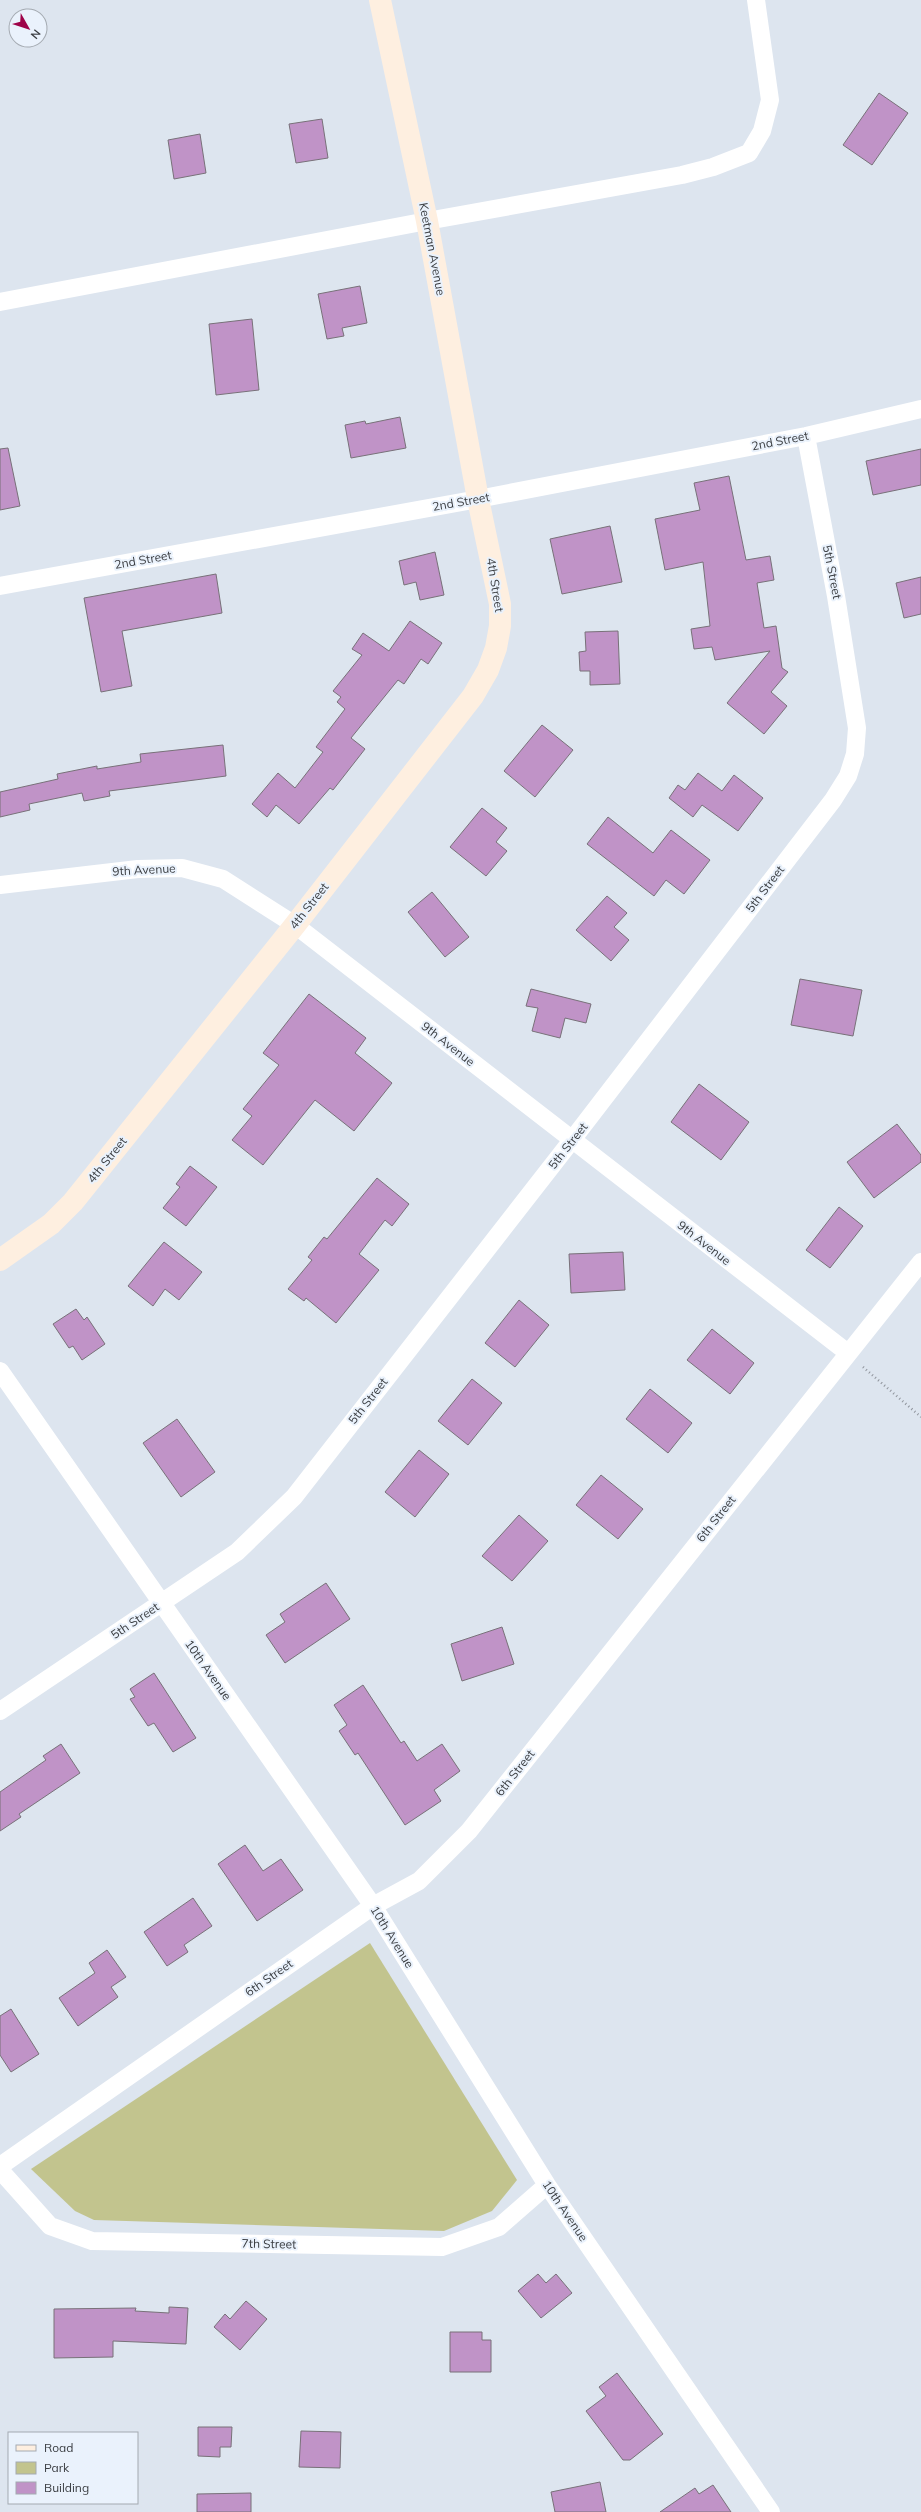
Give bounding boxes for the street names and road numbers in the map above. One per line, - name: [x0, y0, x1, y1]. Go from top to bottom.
- street label: Keetman Avenue: [416, 201, 449, 297]
- street label: 2nd Street: [750, 428, 810, 453]
- street label: 2nd Street: [431, 489, 491, 514]
- street label: 5th Street: [820, 544, 845, 600]
- street label: 2nd Street: [113, 547, 173, 572]
- street label: 4th Street: [484, 557, 507, 613]
- street label: 9th Avenue: [112, 860, 176, 879]
- street label: 5th Street: [742, 862, 787, 915]
- street label: 4th Street: [286, 880, 331, 932]
- street label: 9th Avenue: [419, 1018, 478, 1069]
- street label: 5th Street: [545, 1120, 590, 1172]
- street label: 4th Street: [84, 1134, 130, 1186]
- street label: 9th Avenue: [675, 1217, 734, 1268]
- street label: 5th Street: [345, 1375, 390, 1427]
- street label: 6th Street: [693, 1493, 738, 1545]
- street label: 5th Street: [108, 1599, 162, 1642]
- street label: 10th Avenue: [182, 1637, 235, 1703]
- street label: 6th Street: [492, 1747, 537, 1799]
- street label: 10th Avenue: [367, 1903, 417, 1971]
- street label: 6th Street: [242, 1956, 295, 1999]
- street label: 10th Avenue: [539, 2177, 591, 2244]
- street label: 7th Street: [242, 2236, 297, 2251]

